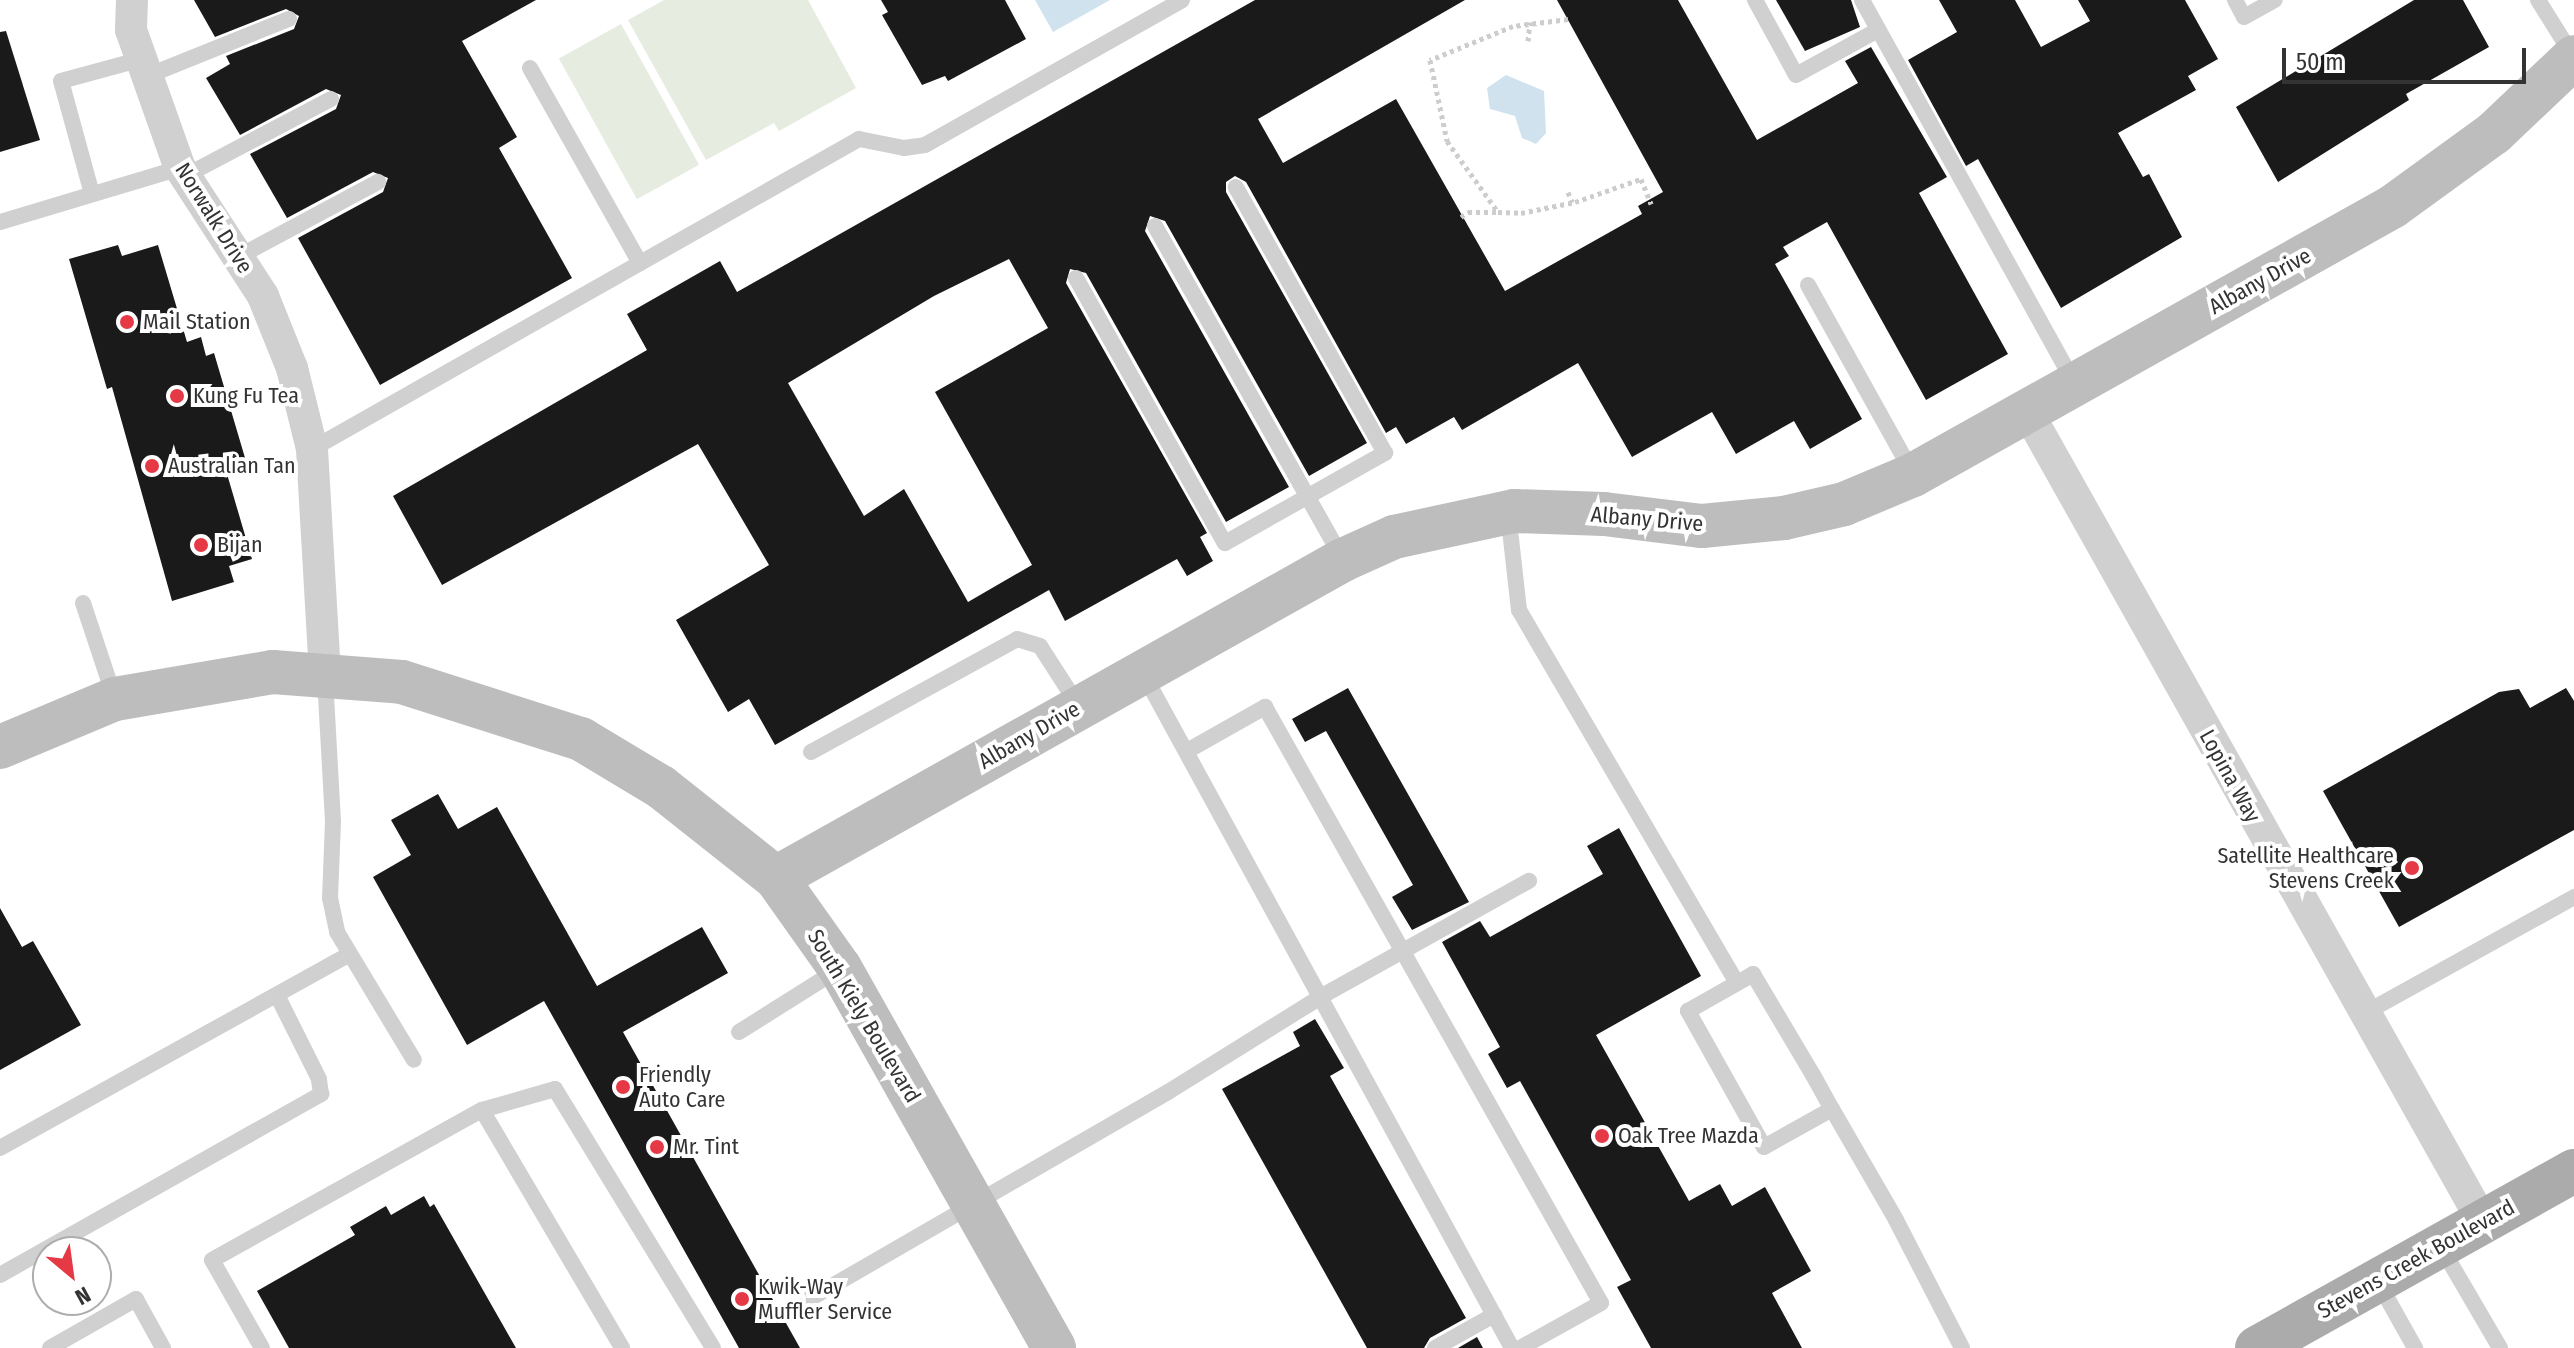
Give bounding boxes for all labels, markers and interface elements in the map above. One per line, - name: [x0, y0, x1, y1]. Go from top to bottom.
- scale bar: [2286, 32, 2530, 82]
- text: 50 m: [2296, 48, 2344, 76]
- street label: Norwalk Drive: [170, 158, 258, 278]
- street label: Albany Drive: [2204, 242, 2316, 320]
- place label: Mail Station: [143, 309, 251, 335]
- marker: Mail Station: [118, 313, 136, 331]
- place label: Kung Fu Tea: [193, 383, 299, 409]
- marker: Kung Fu Tea: [168, 387, 186, 405]
- place label: Australian Tan: [168, 453, 296, 479]
- marker: Australian Tan: [143, 457, 161, 475]
- street label: Albany Drive: [1590, 501, 1704, 537]
- place label: Bijan: [217, 532, 262, 558]
- marker: Bijan: [192, 536, 210, 554]
- street label: Albany Drive: [974, 695, 1084, 775]
- street label: Lopina Way: [2194, 725, 2266, 827]
- place label: Satellite Healthcare Stevens Creek: [2217, 842, 2394, 894]
- marker: Satellite Healthcare Stevens Creek: [2401, 857, 2423, 879]
- street label: South Kiely Boulevard: [802, 925, 926, 1107]
- place label: Friendly Auto Care: [639, 1061, 725, 1112]
- marker: Friendly Auto Care: [614, 1078, 632, 1096]
- place label: Oak Tree Mazda: [1618, 1123, 1759, 1149]
- marker: Oak Tree Mazda: [1593, 1127, 1611, 1145]
- place label: Mr. Tint: [673, 1134, 739, 1160]
- marker: Mr. Tint: [648, 1138, 666, 1156]
- street label: Stevens Creek Boulevard: [2313, 1194, 2519, 1324]
- north arrow: [32, 1236, 112, 1316]
- place label: Kwik-Way Muffler Service: [758, 1273, 892, 1324]
- text: N: [71, 1281, 95, 1311]
- marker: Kwik-Way Muffler Service: [733, 1290, 751, 1308]

